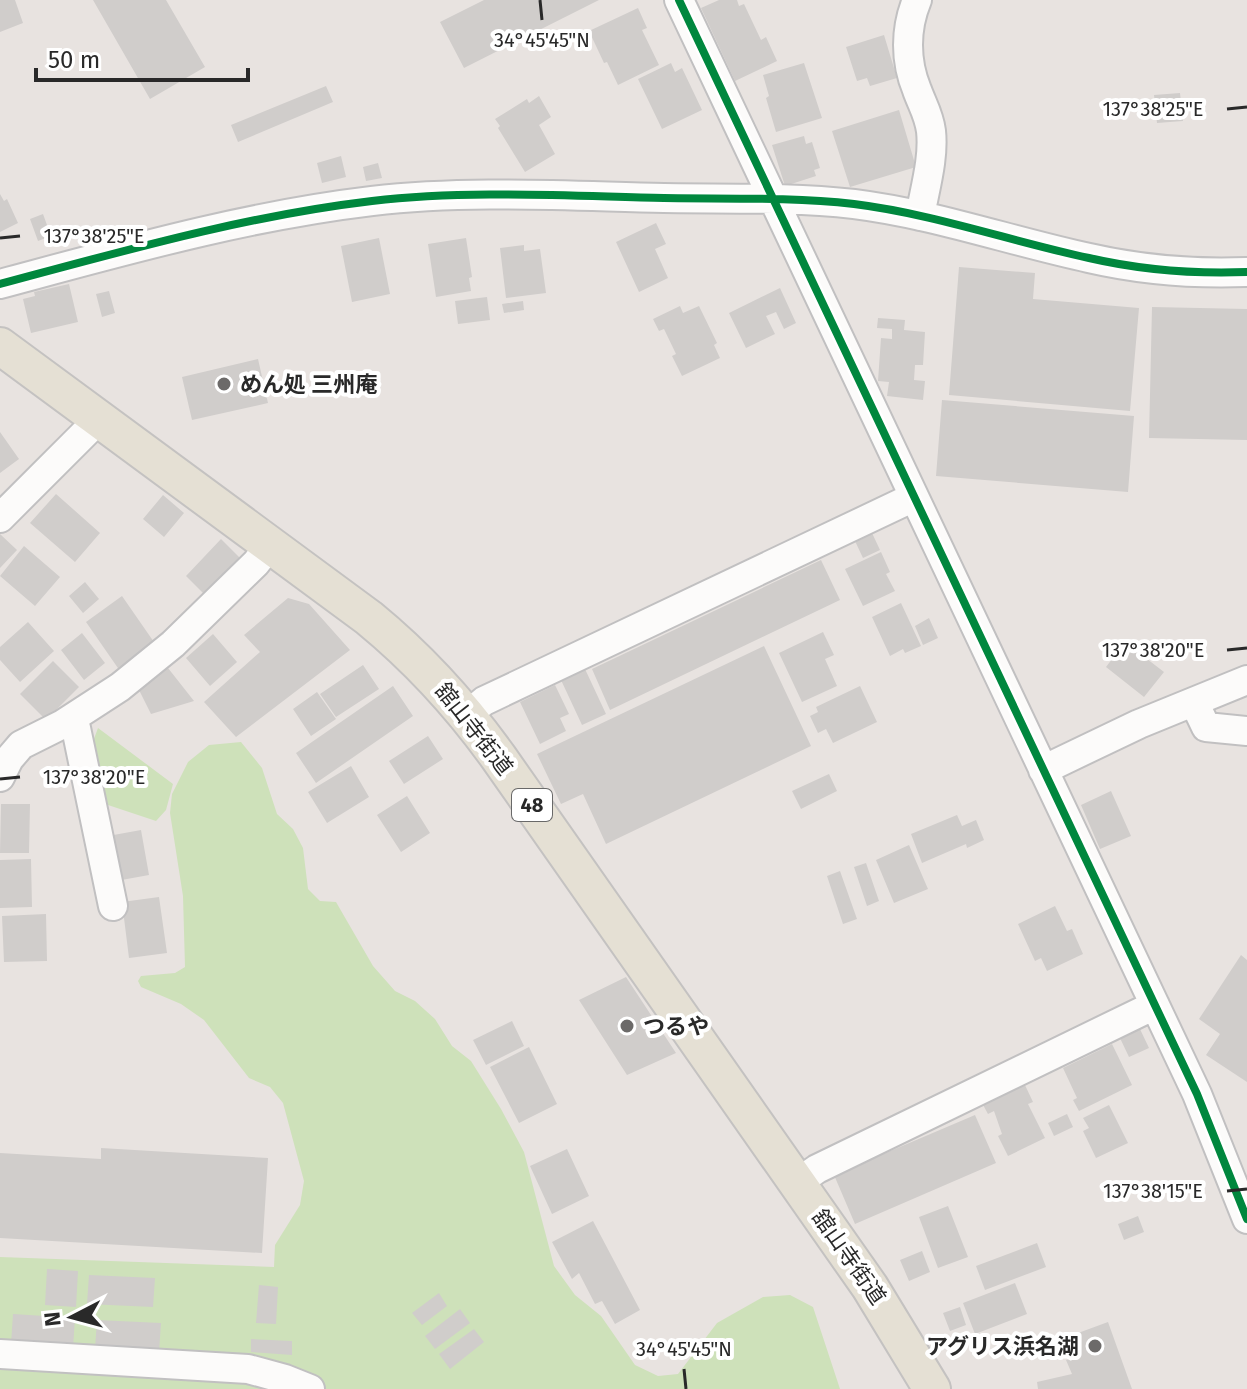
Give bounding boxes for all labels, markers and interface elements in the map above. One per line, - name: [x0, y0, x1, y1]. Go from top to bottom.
- text: 34°45'45"N: [494, 28, 590, 52]
- scale bar: [36, 32, 248, 82]
- text: 50 m: [48, 46, 100, 74]
- text: 137°38'25"E: [1102, 97, 1204, 121]
- text: 137°38'25"E: [43, 224, 145, 248]
- place label: めん処 三州庵: [240, 371, 377, 398]
- marker: めん処 三州庵: [215, 375, 233, 393]
- text: 137°38'20"E: [1102, 638, 1204, 662]
- street label: 舘山寺街道: [429, 677, 519, 781]
- text: 137°38'20"E: [43, 765, 145, 789]
- road number: 48: [512, 789, 552, 821]
- place label: つるや: [643, 1013, 709, 1040]
- marker: つるや: [618, 1017, 636, 1035]
- text: 137°38'15"E: [1103, 1179, 1203, 1203]
- street label: 舘山寺街道: [806, 1204, 892, 1310]
- north arrow: [32, 1277, 112, 1357]
- text: N: [38, 1310, 67, 1328]
- place label: アグリス浜名湖: [926, 1333, 1079, 1360]
- text: 34°45'45"N: [636, 1337, 732, 1361]
- marker: アグリス浜名湖: [1086, 1337, 1104, 1355]

